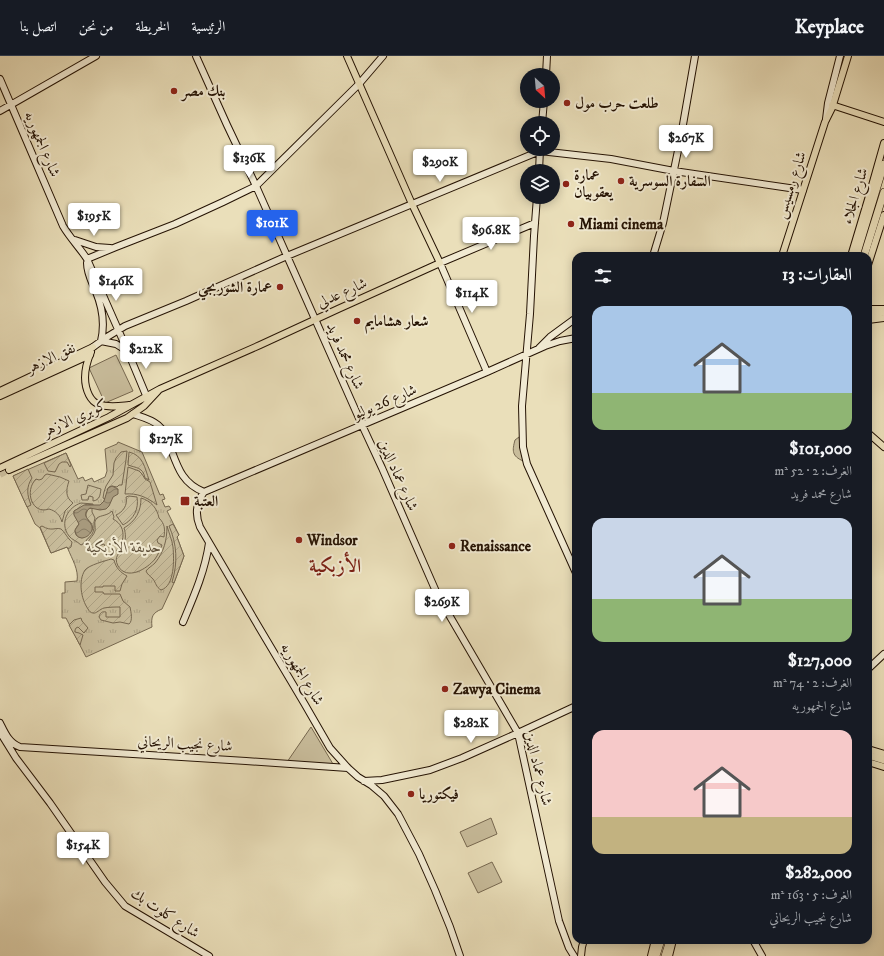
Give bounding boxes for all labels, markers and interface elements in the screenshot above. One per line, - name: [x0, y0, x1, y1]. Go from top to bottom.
- text: Keyplace: [795, 16, 864, 39]
- text: اتصل بنا: [20, 18, 57, 36]
- text: من نحن: [79, 18, 114, 36]
- text: الخريطة: [136, 18, 170, 36]
- text: الرئيسية: [192, 18, 225, 36]
- north arrow: [520, 68, 560, 108]
- map controls: [520, 68, 560, 204]
- place label: بنك مصر: [180, 82, 226, 102]
- marker: بنك مصر: [169, 86, 179, 96]
- place label: طلعت حرب مول: [575, 94, 659, 113]
- marker: طلعت حرب مول: [562, 98, 572, 108]
- street label: شارع الجمهوريه: [17, 108, 64, 181]
- button: locate: [520, 116, 560, 156]
- pin: $267K: [658, 125, 714, 159]
- text: $267K: [668, 130, 704, 146]
- pin: $136K: [221, 145, 277, 179]
- pin: $290K: [412, 149, 468, 183]
- street label: شارع رمسيس: [771, 149, 814, 222]
- text: $136K: [233, 150, 265, 166]
- text: $290K: [422, 154, 458, 170]
- button: layers: [520, 164, 560, 204]
- street label: شارع الجلاء: [837, 165, 875, 227]
- place label: عمارة يعقوبيان: [574, 166, 614, 202]
- place label: السفارة السوسرية: [629, 172, 711, 192]
- marker: السفارة السوسرية: [616, 176, 626, 186]
- marker: عمارة يعقوبيان: [561, 179, 571, 189]
- pin: $195K: [66, 203, 122, 237]
- text: $195K: [77, 208, 111, 224]
- pin: $101K: [244, 210, 300, 244]
- text: $101K: [256, 215, 288, 231]
- place label: Miami cinema: [579, 215, 664, 234]
- pin: $96.8K: [458, 217, 524, 251]
- marker: Miami cinema: [566, 219, 576, 229]
- text: $96.8K: [471, 222, 511, 238]
- text: العقارات: 13: [782, 264, 852, 286]
- icon: filters: [592, 265, 614, 287]
- pin: $146K: [88, 268, 144, 302]
- text: $146K: [98, 273, 134, 289]
- street label: شارع عدلي: [314, 274, 371, 315]
- place label: عمارة الشوربجي: [198, 278, 272, 301]
- pin: $114K: [444, 280, 500, 314]
- marker: عمارة الشوربجي: [275, 282, 285, 292]
- text: $114K: [455, 285, 489, 301]
- place label: شعار هشامايم: [365, 312, 429, 334]
- marker: شعار هشامايم: [352, 316, 362, 326]
- street label: شارع محمد فريد: [319, 320, 368, 394]
- icon: home: [686, 332, 758, 404]
- pin: $212K: [118, 336, 174, 370]
- street label: نفق الازهر: [22, 338, 79, 378]
- text: $212K: [129, 341, 163, 357]
- street label: شارع 26 يوليو: [349, 380, 421, 427]
- street label: كوبري الازهر: [38, 395, 111, 444]
- pin: $127K: [138, 426, 194, 460]
- text: $127K: [149, 431, 183, 447]
- street label: شارع عماد الدين: [371, 436, 422, 515]
- text: $101,000: [789, 438, 852, 460]
- text: الغرف: 2 · 52 m²: [774, 463, 852, 479]
- text: شارع محمد فريد: [790, 486, 852, 502]
- place label: العتبة: [194, 492, 218, 511]
- marker: العتبة: [179, 495, 191, 507]
- place label: Windsor: [306, 531, 358, 550]
- marker: Windsor: [294, 535, 304, 545]
- park label: حديقة الأزبكية: [85, 536, 161, 557]
- place label: Renaissance: [460, 537, 532, 556]
- marker: Renaissance: [447, 541, 457, 551]
- icon: home: [686, 544, 758, 616]
- district label: الأزبكية: [309, 551, 361, 578]
- pin: $269K: [414, 589, 470, 623]
- text: $269K: [424, 594, 460, 610]
- street label: شارع الجمهوريه: [273, 639, 328, 710]
- text: $127,000: [788, 650, 852, 672]
- text: الغرف: 2 · 74 m²: [773, 675, 852, 691]
- place label: Zawya Cinema: [453, 680, 541, 699]
- marker: Zawya Cinema: [440, 684, 450, 694]
- text: شارع الجمهوريه: [792, 698, 852, 714]
- pin: $282K: [443, 710, 499, 744]
- text: $282K: [453, 715, 489, 731]
- street label: شارع عماد الدين: [517, 729, 556, 808]
- street label: شارع نجيب الريحاني: [137, 732, 233, 759]
- icon: home: [686, 756, 758, 828]
- place label: فيكتوريا: [419, 785, 459, 804]
- marker: فيكتوريا: [406, 789, 416, 799]
- pin: $154K: [55, 832, 111, 866]
- text: $154K: [66, 837, 100, 853]
- text: $282,000: [785, 862, 852, 884]
- street label: شارع كلوت بك: [125, 884, 203, 945]
- text: الغرف: 5 · 163 m²: [771, 887, 852, 903]
- text: شارع نجيب الريحاني: [769, 910, 852, 926]

